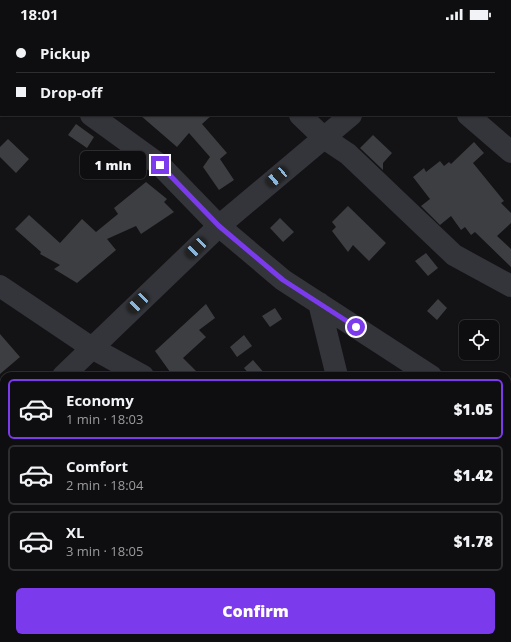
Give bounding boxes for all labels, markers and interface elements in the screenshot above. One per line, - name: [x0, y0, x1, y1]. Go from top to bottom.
- text: 18:01: [20, 4, 59, 24]
- text: Pickup: [40, 43, 90, 63]
- text: Drop-off: [40, 82, 102, 102]
- callout: 1 min: [80, 151, 146, 179]
- text: 1 min: [95, 156, 131, 174]
- route end: [151, 156, 169, 174]
- car: [264, 165, 290, 189]
- car: [183, 235, 209, 261]
- car: [125, 290, 151, 316]
- route start: [347, 318, 365, 336]
- map controls: [459, 320, 499, 360]
- button: locate: [459, 320, 499, 360]
- text: Economy: [66, 390, 134, 410]
- icon: car: [18, 391, 54, 427]
- text: $1.05: [454, 399, 493, 419]
- text: 1 min · 18:03: [66, 410, 143, 428]
- text: Comfort: [66, 456, 128, 476]
- icon: car: [18, 457, 54, 493]
- text: $1.42: [454, 465, 493, 485]
- text: 2 min · 18:04: [66, 476, 143, 494]
- text: XL: [66, 522, 84, 542]
- icon: car: [18, 523, 54, 559]
- text: $1.78: [454, 531, 493, 551]
- text: 3 min · 18:05: [66, 542, 143, 560]
- button: Confirm: [16, 588, 495, 634]

